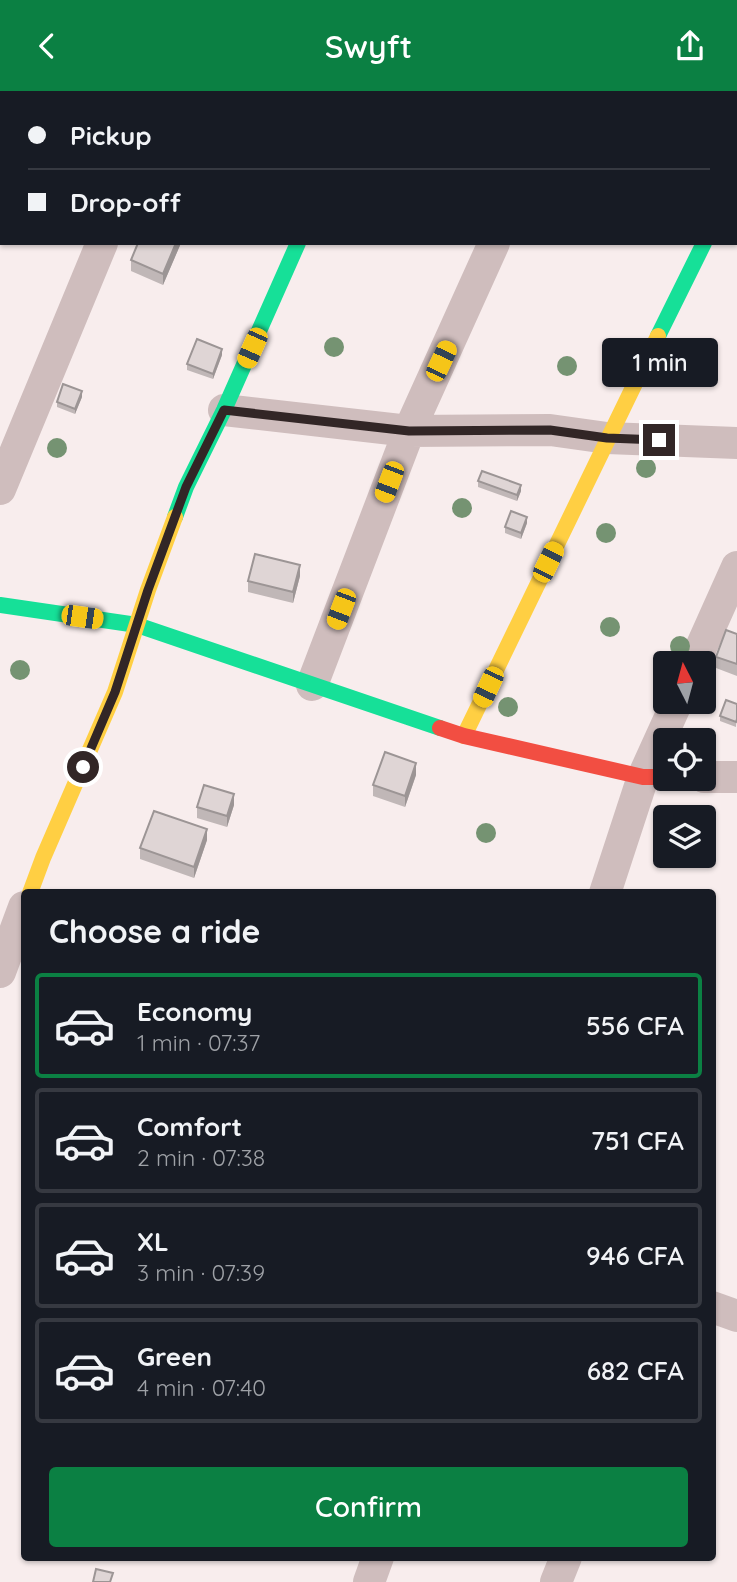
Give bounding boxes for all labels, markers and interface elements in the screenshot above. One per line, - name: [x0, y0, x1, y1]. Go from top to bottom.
- text: Swyft: [325, 26, 412, 66]
- icon: back: [28, 27, 66, 65]
- icon: share: [671, 27, 709, 65]
- text: Pickup: [70, 119, 152, 152]
- text: Drop-off: [70, 186, 181, 219]
- car: [234, 325, 271, 371]
- car: [423, 338, 460, 384]
- callout: 1 min: [601, 338, 717, 387]
- text: 1 min: [632, 348, 688, 377]
- route end: [643, 424, 675, 456]
- car: [372, 459, 407, 505]
- car: [530, 539, 567, 585]
- car: [324, 586, 359, 632]
- car: [60, 604, 105, 630]
- north arrow: [653, 651, 716, 714]
- map controls: [653, 651, 716, 868]
- car: [470, 664, 507, 710]
- button: locate: [653, 728, 716, 791]
- route start: [67, 751, 99, 783]
- button: layers: [653, 805, 716, 868]
- text: Choose a ride: [49, 911, 261, 951]
- icon: car: [53, 994, 116, 1057]
- text: Economy: [137, 995, 252, 1028]
- text: 556 CFA: [586, 1009, 684, 1042]
- text: 1 min · 07:37: [137, 1028, 260, 1057]
- icon: car: [53, 1109, 116, 1172]
- text: Comfort: [137, 1110, 242, 1143]
- text: 751 CFA: [591, 1124, 684, 1157]
- text: 2 min · 07:38: [137, 1143, 265, 1172]
- icon: car: [53, 1224, 116, 1287]
- text: XL: [137, 1225, 169, 1258]
- text: 946 CFA: [586, 1239, 684, 1272]
- text: 3 min · 07:39: [137, 1258, 265, 1287]
- icon: car: [53, 1339, 116, 1402]
- text: Green: [137, 1340, 212, 1373]
- text: 682 CFA: [587, 1354, 684, 1387]
- text: 4 min · 07:40: [137, 1373, 266, 1402]
- button: Confirm: [49, 1467, 688, 1547]

